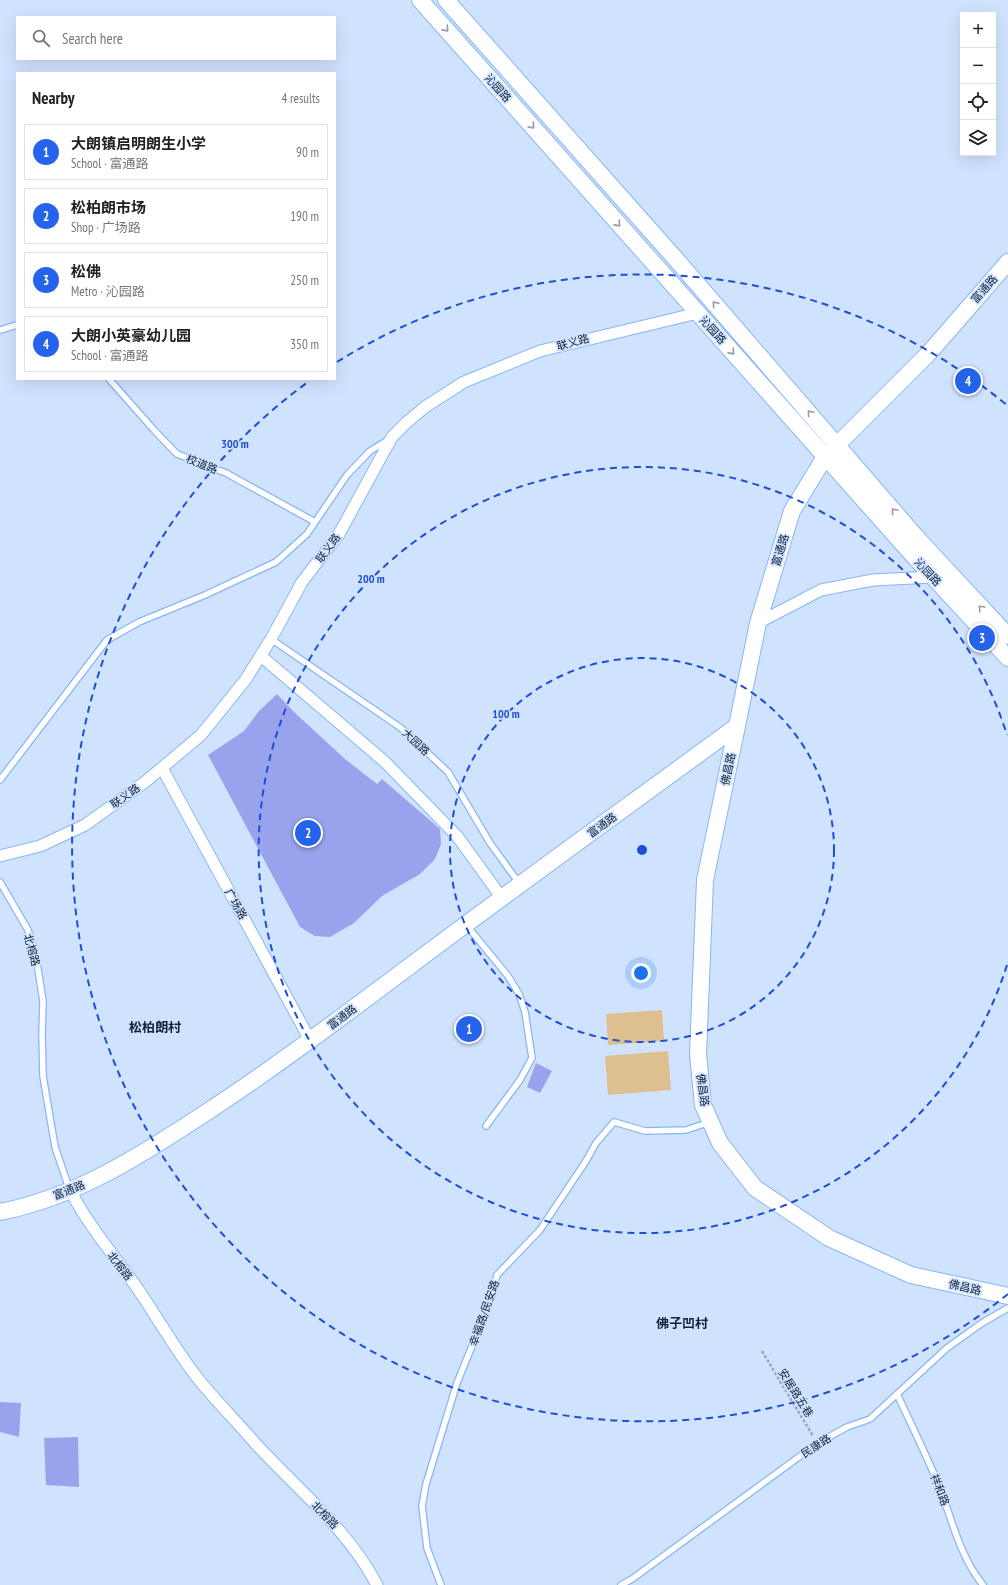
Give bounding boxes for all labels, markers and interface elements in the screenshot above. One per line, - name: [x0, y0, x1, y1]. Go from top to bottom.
- map controls: [960, 12, 996, 156]
- button: +: [960, 12, 996, 48]
- search box: [16, 16, 336, 60]
- one-way arrow: [441, 24, 448, 32]
- icon: search: [30, 27, 52, 49]
- text: Search here: [62, 29, 123, 48]
- button: −: [960, 48, 996, 84]
- street label: 沁园路: [482, 71, 514, 105]
- button: locate: [960, 84, 996, 120]
- text: Nearby: [32, 87, 75, 109]
- text: 4 results: [281, 90, 320, 107]
- button: layers: [960, 120, 996, 156]
- one-way arrow: [527, 122, 534, 129]
- text: 大朗镇启明朗生小学: [71, 134, 206, 153]
- text: 1: [43, 144, 49, 161]
- text: 90 m: [296, 144, 319, 161]
- text: School · 富通路: [71, 155, 148, 172]
- text: 松柏朗市场: [71, 198, 146, 217]
- text: 2: [43, 208, 49, 225]
- text: 190 m: [290, 208, 319, 225]
- text: Shop · 广场路: [71, 219, 141, 236]
- one-way arrow: [614, 219, 621, 226]
- text: 松佛: [71, 262, 101, 281]
- text: 3: [43, 272, 49, 289]
- text: 250 m: [290, 272, 319, 289]
- street label: 富通路: [968, 272, 1000, 306]
- text: Metro · 沁园路: [71, 283, 145, 300]
- one-way arrow: [712, 301, 719, 309]
- street label: 沁园路: [697, 313, 729, 347]
- text: 大朗小英豪幼儿园: [71, 326, 191, 345]
- street label: 联义路: [555, 331, 591, 353]
- text: 4: [43, 336, 49, 353]
- text: 350 m: [290, 336, 319, 353]
- text: School · 富通路: [71, 347, 148, 364]
- one-way arrow: [728, 348, 735, 355]
- pin: 4: [955, 366, 981, 396]
- one-way arrow: [807, 410, 814, 417]
- text: 300 m: [221, 436, 249, 451]
- street label: 校道路: [184, 451, 220, 477]
- one-way arrow: [892, 509, 899, 516]
- street label: 联义路: [313, 531, 343, 565]
- street label: 富通路: [768, 532, 792, 568]
- street label: 沁园路: [912, 555, 944, 589]
- text: 200 m: [357, 571, 385, 586]
- one-way arrow: [979, 605, 986, 612]
- pin: 3: [969, 623, 995, 653]
- text: 100 m: [492, 706, 520, 721]
- street label: 大园路: [399, 726, 433, 758]
- street label: 佛昌路: [718, 751, 738, 787]
- street label: 联义路: [107, 781, 143, 811]
- street label: 富通路: [585, 810, 619, 840]
- pin: 2: [295, 818, 321, 848]
- centre of rings: [635, 843, 649, 857]
- street label: 广场路: [222, 886, 250, 922]
- street label: 北榕路: [21, 932, 43, 968]
- your location: [631, 963, 651, 983]
- street label: 富通路: [325, 1001, 359, 1033]
- pin: 1: [456, 1014, 482, 1044]
- district label: 松柏朗村: [129, 1019, 181, 1036]
- street label: 佛昌路: [694, 1073, 712, 1107]
- street label: 富通路: [51, 1178, 87, 1202]
- street label: 北榕路: [104, 1249, 136, 1283]
- street label: 佛昌路: [947, 1276, 983, 1298]
- street label: 幸福路/民安路: [466, 1278, 502, 1348]
- district label: 佛子凹村: [656, 1315, 708, 1332]
- street label: 安居路五巷: [775, 1366, 817, 1420]
- street label: 民康路: [798, 1431, 834, 1461]
- street label: 祥和路: [928, 1472, 952, 1508]
- street label: 北榕路: [309, 1498, 341, 1532]

